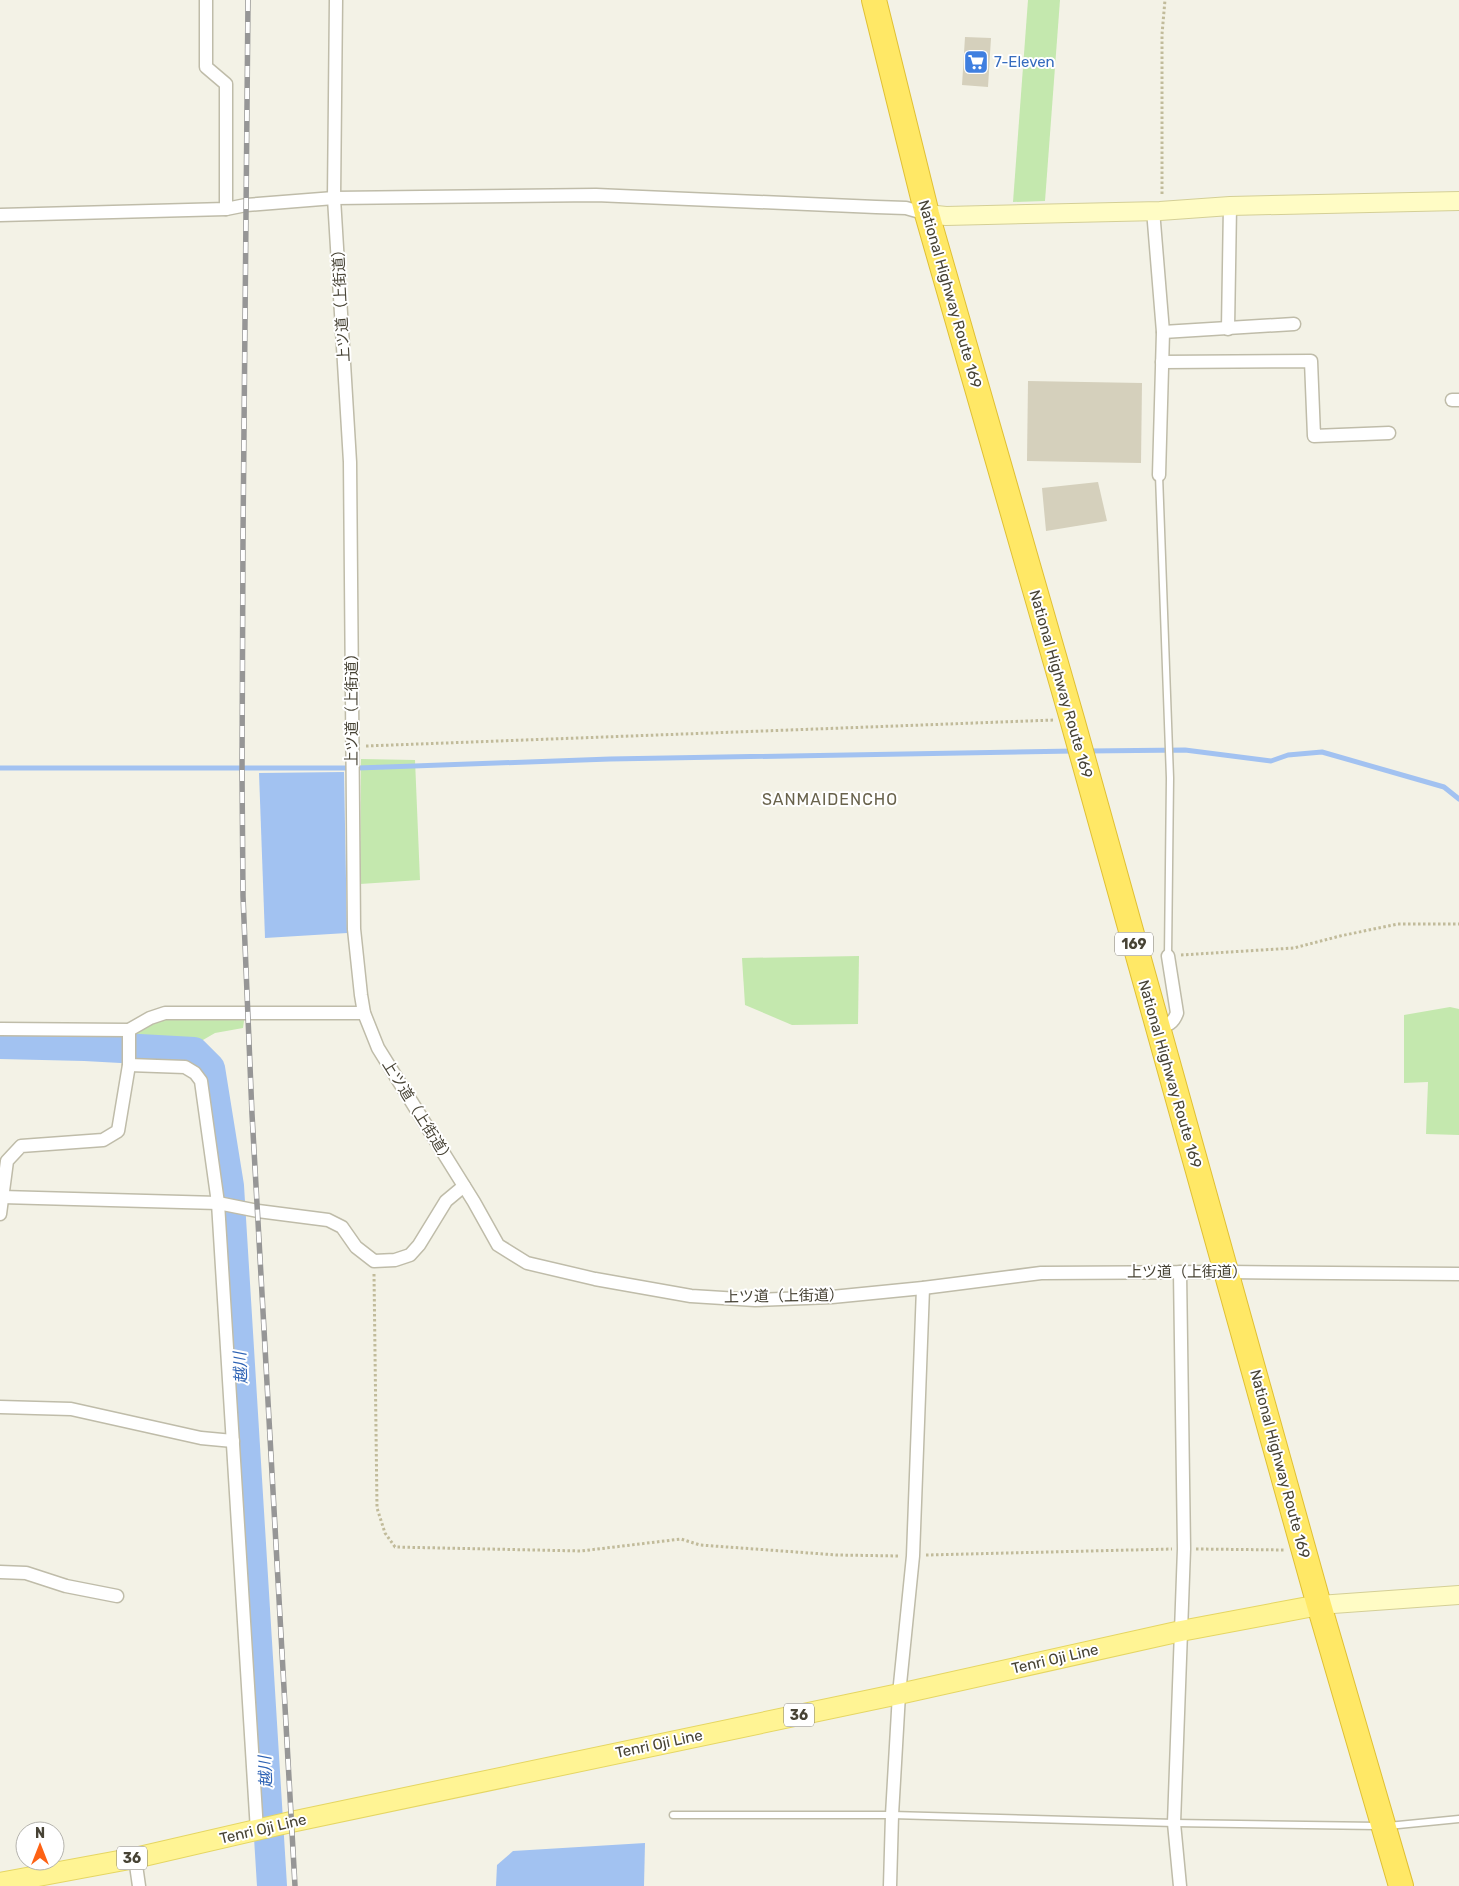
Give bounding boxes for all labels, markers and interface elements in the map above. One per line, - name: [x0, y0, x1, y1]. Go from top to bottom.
- supermarket icon: 7-Eleven: [963, 49, 989, 75]
- place label: 7-Eleven: [994, 53, 1055, 71]
- street label: National Highway Route 169: [914, 198, 986, 390]
- street label: 上ツ道（上街道）: [329, 242, 353, 362]
- street label: National Highway Route 169: [1025, 588, 1097, 780]
- street label: 上ツ道（上街道）: [343, 646, 361, 766]
- district label: SANMAIDENCHO: [762, 790, 898, 809]
- road number: 169: [1115, 932, 1153, 956]
- street label: National Highway Route 169: [1134, 978, 1206, 1170]
- street label: 上ツ道（上街道）: [379, 1056, 457, 1168]
- street label: 上ツ道（上街道）: [1127, 1263, 1247, 1281]
- street label: 上ツ道（上街道）: [724, 1286, 844, 1306]
- water label: 越川: [230, 1350, 251, 1384]
- street label: National Highway Route 169: [1246, 1368, 1314, 1561]
- street label: Tenri Oji Line: [1010, 1640, 1100, 1678]
- road number: 36: [784, 1704, 814, 1726]
- street label: Tenri Oji Line: [614, 1726, 704, 1762]
- water label: 越川: [255, 1754, 276, 1788]
- street label: Tenri Oji Line: [218, 1810, 308, 1848]
- north arrow: [15, 1821, 65, 1871]
- text: N: [35, 1825, 45, 1842]
- road number: 36: [117, 1846, 147, 1870]

